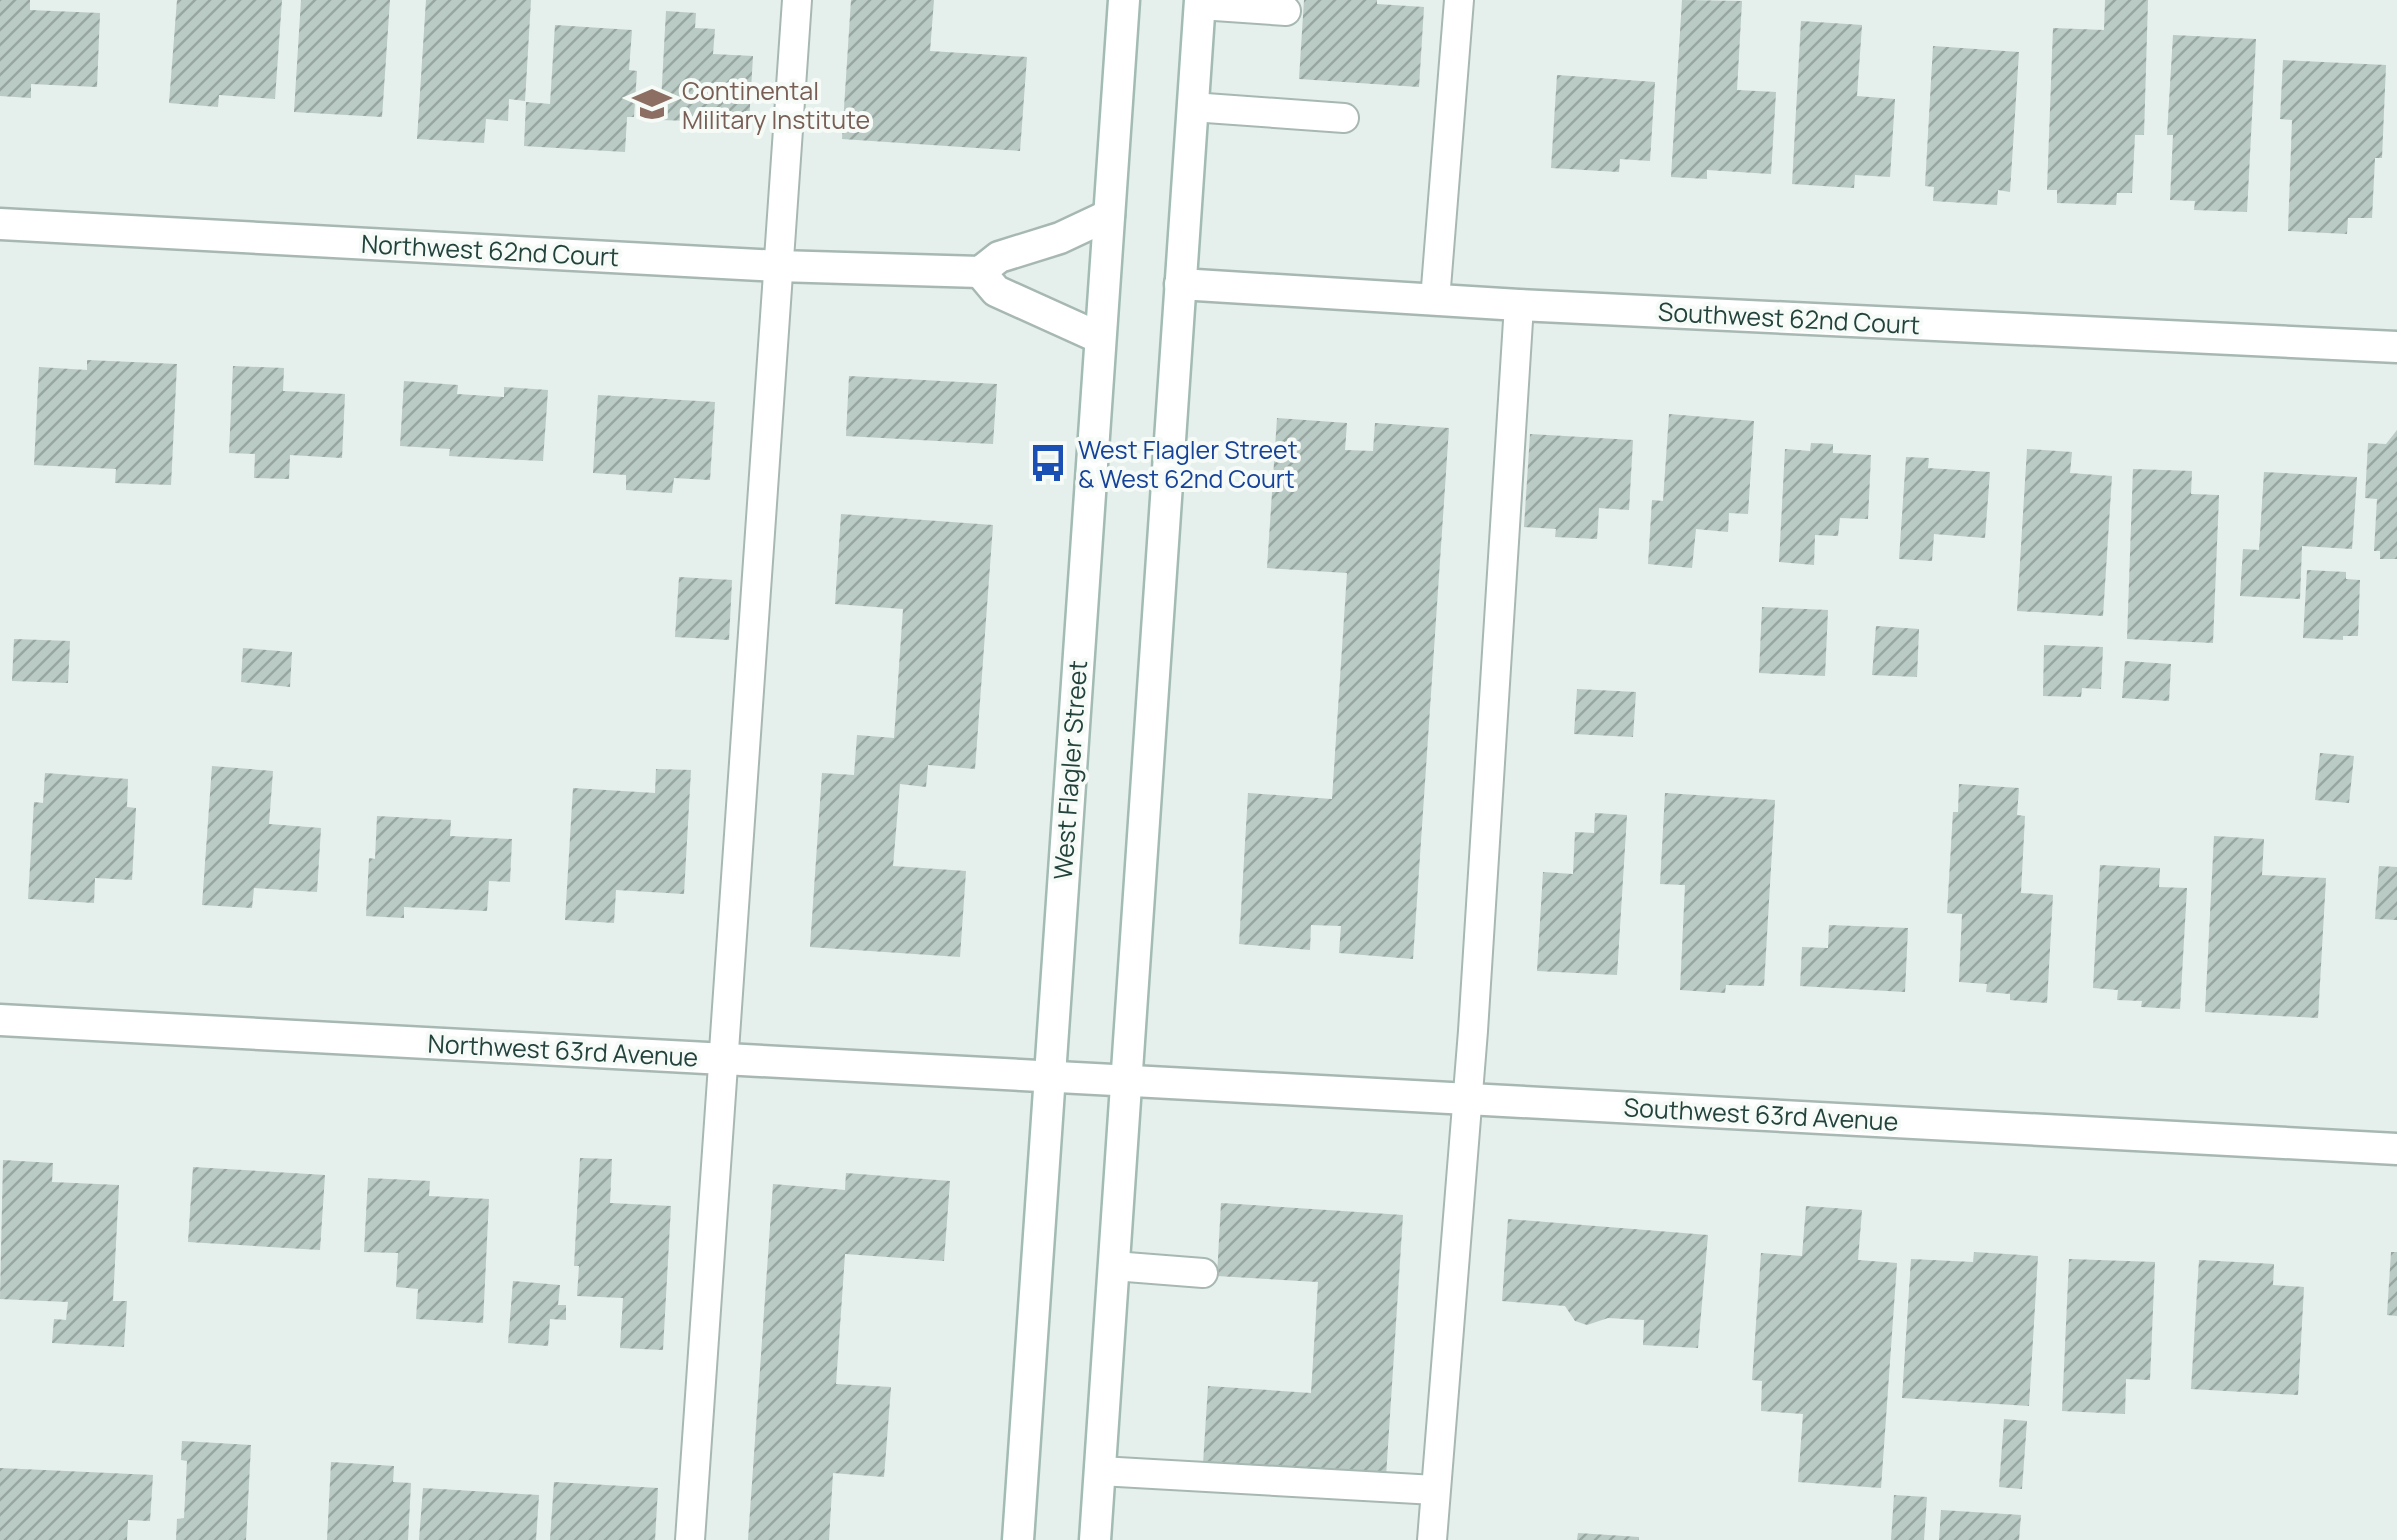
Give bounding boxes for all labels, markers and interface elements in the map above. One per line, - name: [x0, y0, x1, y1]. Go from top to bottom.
- place label: Continental Military Institute: [682, 73, 870, 137]
- school or university icon: Continental Military Institute: [631, 83, 673, 125]
- street label: Northwest 62nd Court: [360, 226, 620, 274]
- street label: Southwest 62nd Court: [1657, 294, 1921, 342]
- place label: West Flagler Street & West 62nd Court: [1078, 432, 1298, 496]
- bus stop icon: West Flagler Street & West 62nd Court: [1027, 442, 1069, 484]
- street label: West Flagler Street: [1045, 659, 1095, 881]
- street label: Northwest 63rd Avenue: [427, 1025, 699, 1075]
- street label: Southwest 63rd Avenue: [1623, 1089, 1899, 1139]

